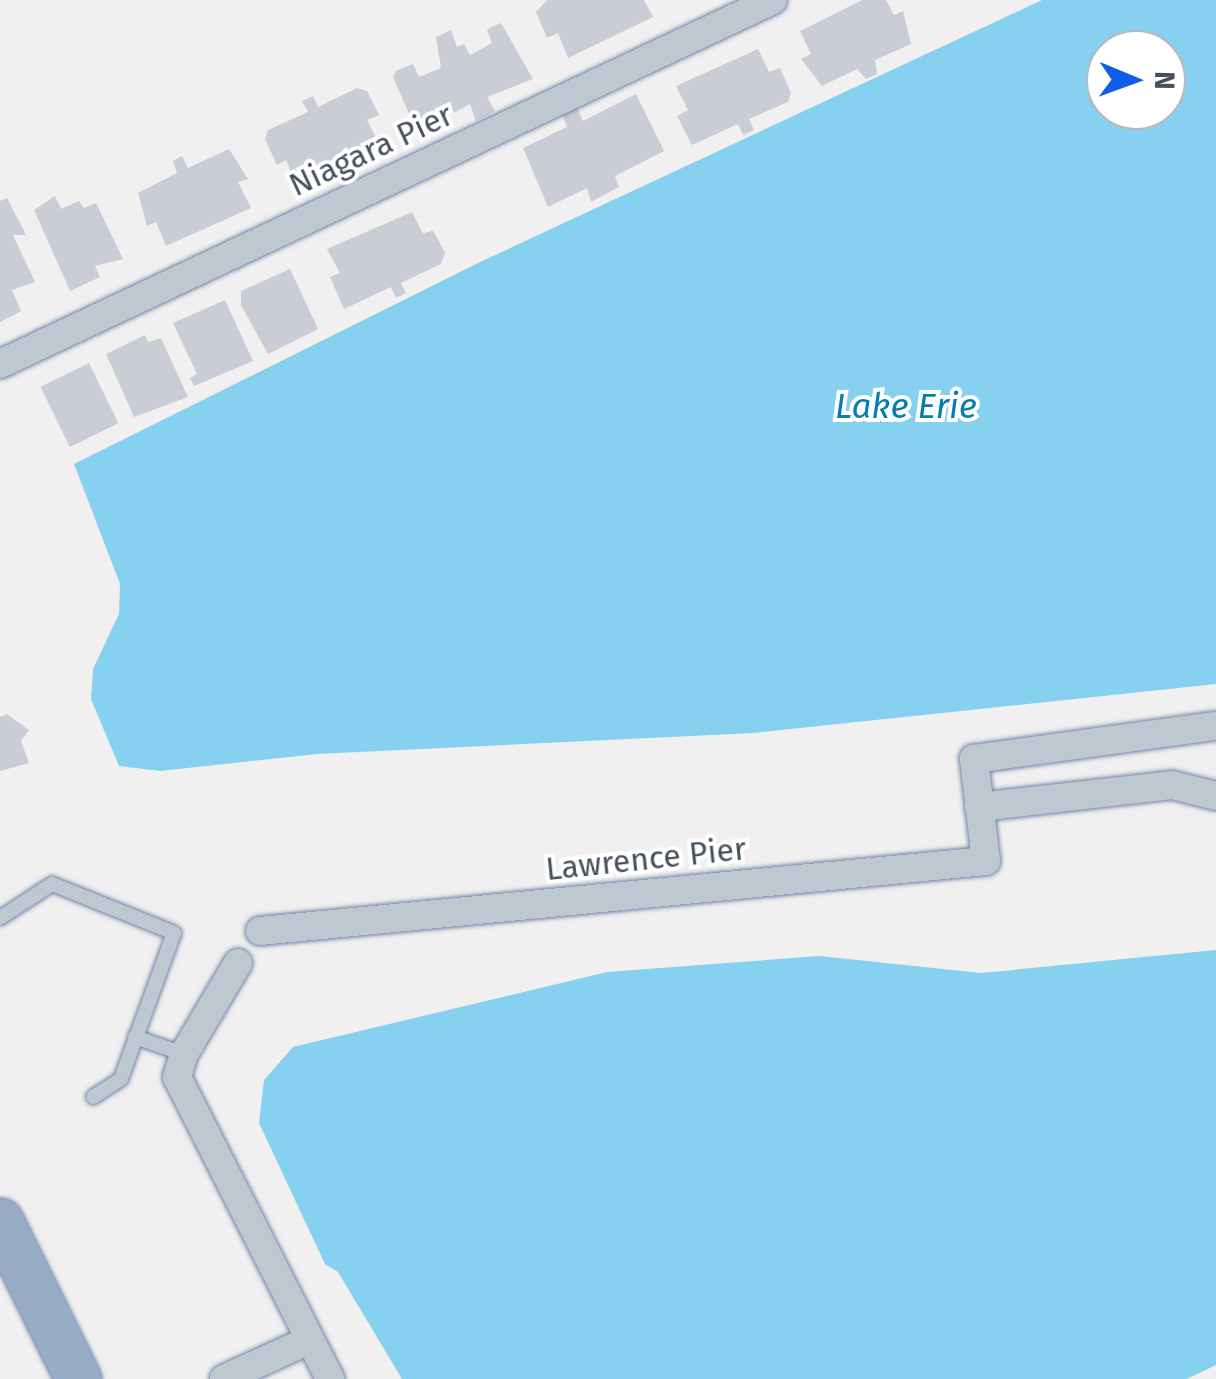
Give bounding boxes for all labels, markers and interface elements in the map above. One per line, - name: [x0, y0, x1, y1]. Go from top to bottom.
- north arrow: [1086, 30, 1186, 130]
- text: N: [1148, 71, 1181, 90]
- street label: Niagara Pier: [283, 95, 459, 205]
- water label: Lake Erie: [835, 385, 977, 427]
- street label: Lawrence Pier: [544, 829, 748, 889]

